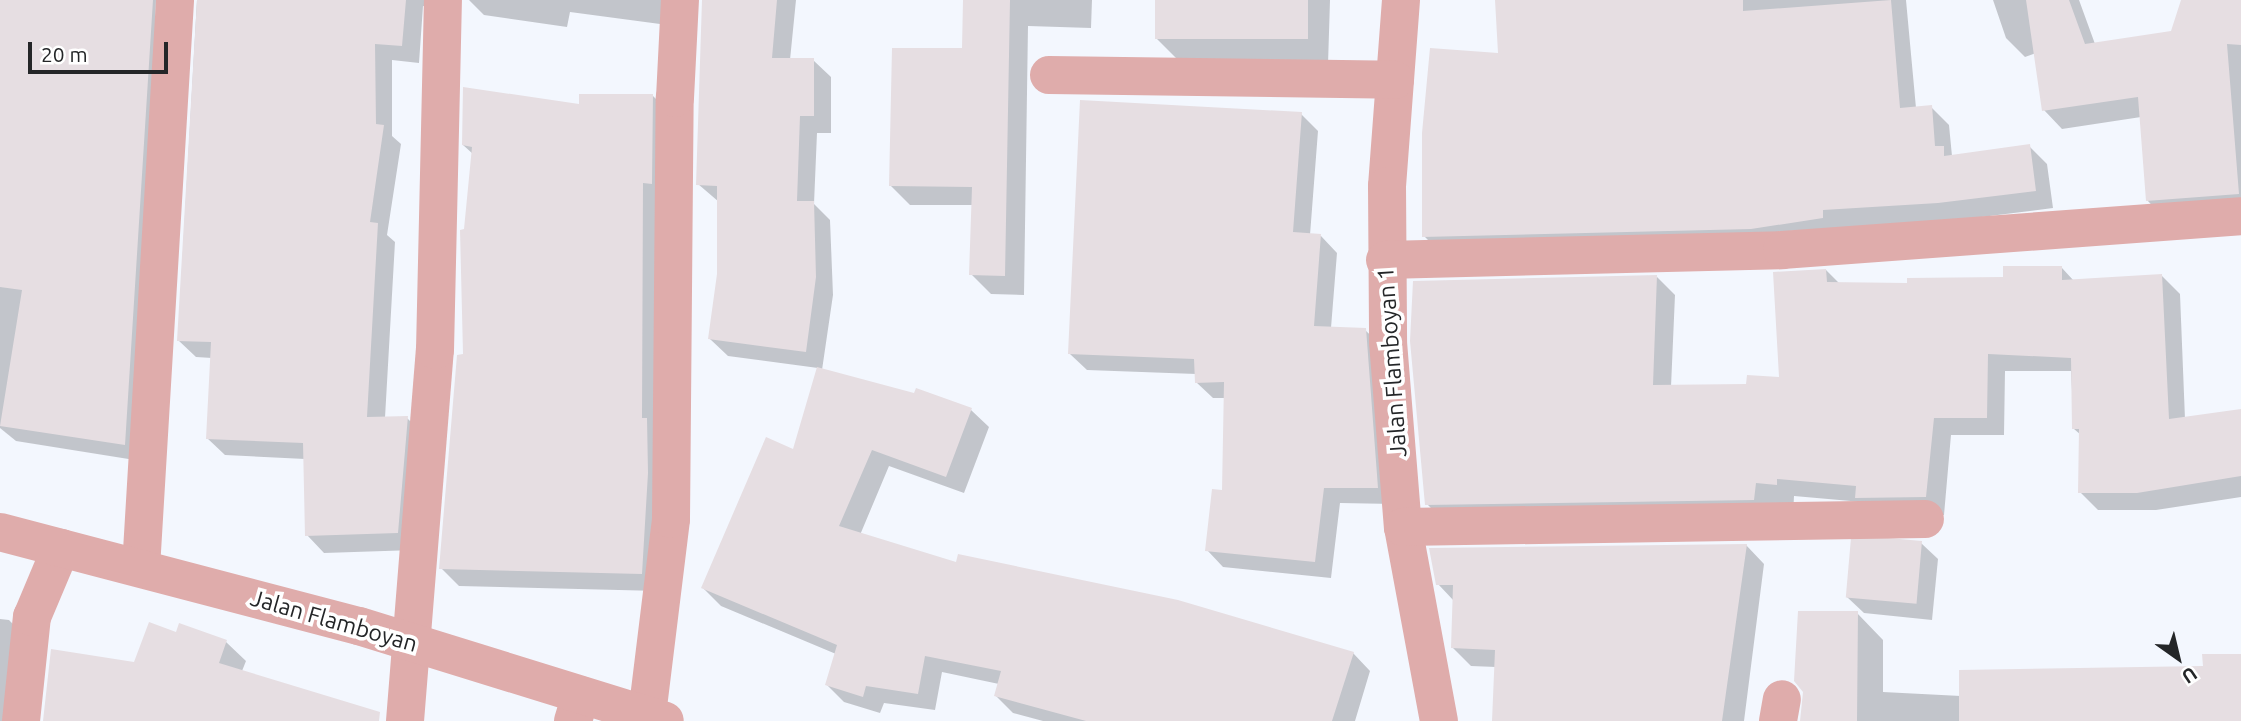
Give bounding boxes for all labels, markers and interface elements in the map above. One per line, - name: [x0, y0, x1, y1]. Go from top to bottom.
- scale bar: [32, 28, 172, 72]
- text: 20 m: [41, 42, 88, 66]
- street label: Jalan Flamboyan 1: [1372, 266, 1412, 458]
- street label: Jalan Flamboyan: [247, 584, 421, 658]
- north arrow: [2143, 623, 2213, 693]
- text: U: [2178, 663, 2201, 688]

